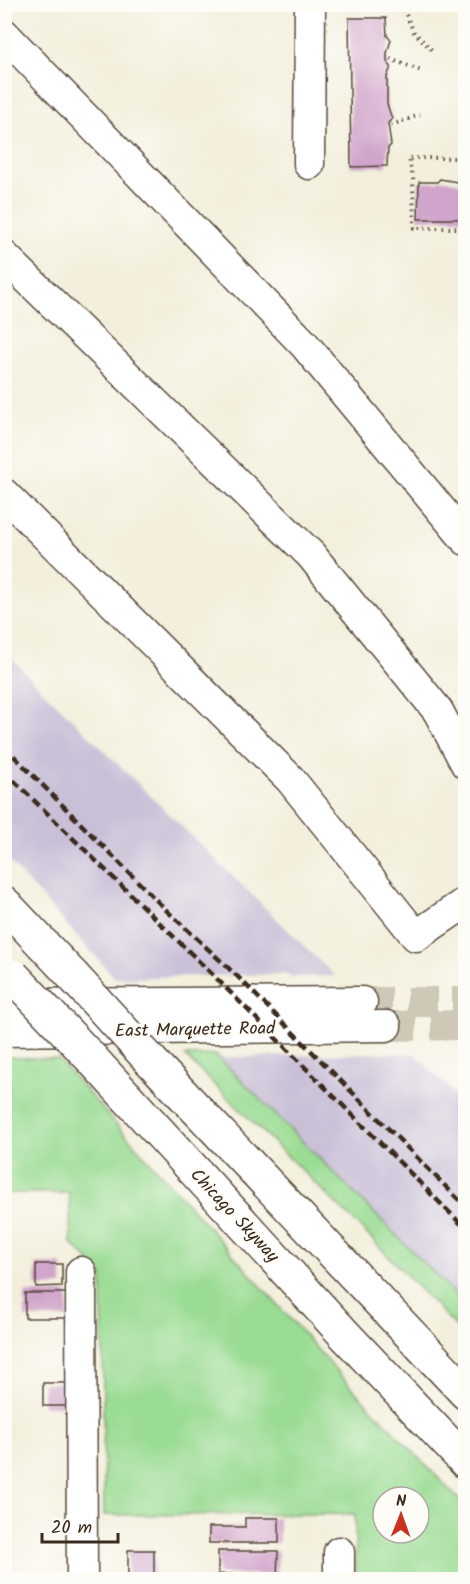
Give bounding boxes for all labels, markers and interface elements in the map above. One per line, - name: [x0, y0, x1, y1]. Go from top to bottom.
- street label: East Marquette Road: [115, 1015, 276, 1046]
- street label: Chicago Skyway: [182, 1162, 286, 1270]
- north arrow: [371, 1485, 431, 1545]
- text: N: [396, 1489, 407, 1514]
- scale bar: [42, 1506, 118, 1544]
- text: 20 m: [51, 1514, 92, 1543]

